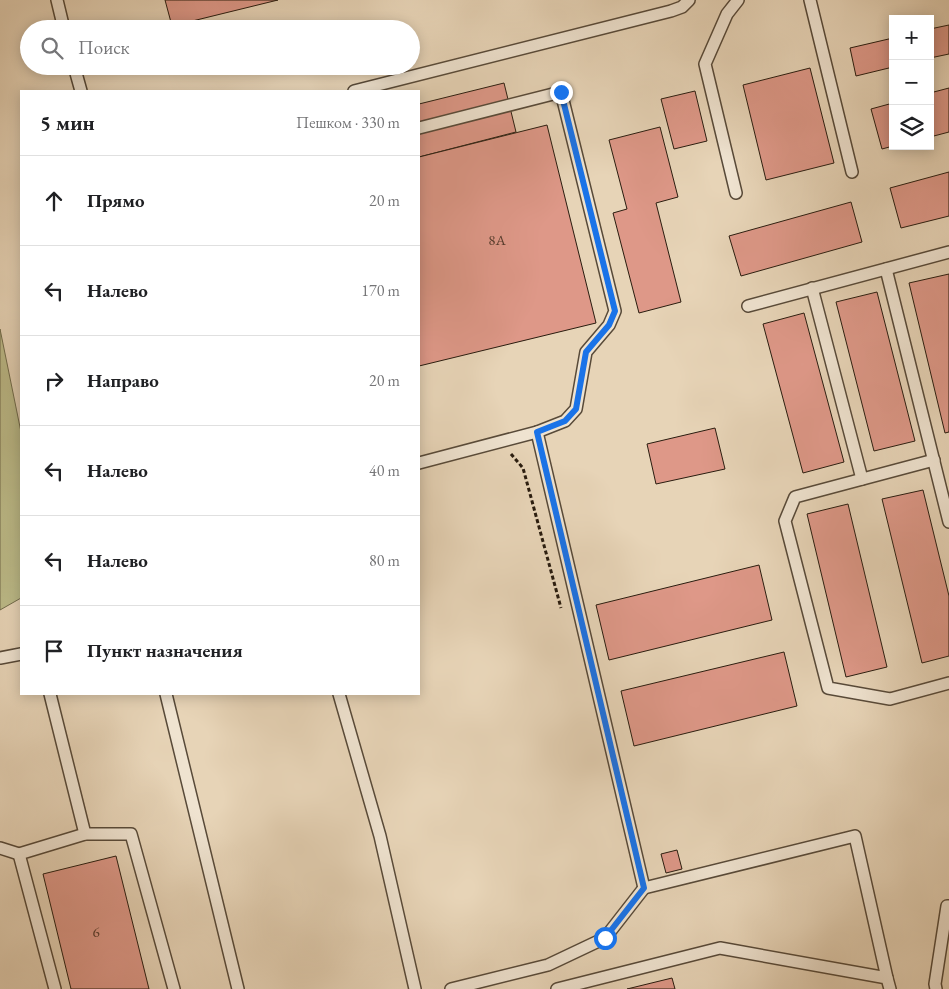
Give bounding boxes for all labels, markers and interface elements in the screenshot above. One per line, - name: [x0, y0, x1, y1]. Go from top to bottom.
- map controls: [889, 15, 934, 150]
- button: +: [889, 15, 934, 60]
- search box: [20, 20, 420, 75]
- icon: search: [38, 34, 66, 62]
- text: Поиск: [78, 35, 130, 60]
- button: −: [889, 60, 934, 105]
- route end: [550, 81, 573, 104]
- button: layers: [889, 105, 934, 150]
- text: 5 мин: [40, 109, 95, 136]
- text: Пешком · 330 m: [296, 112, 400, 133]
- icon: ahead: [40, 187, 68, 215]
- text: Прямо: [87, 188, 145, 213]
- text: 20 m: [369, 190, 400, 211]
- house number: 8А: [488, 230, 506, 249]
- icon: left: [40, 277, 68, 305]
- text: Налево: [87, 278, 148, 303]
- text: 170 m: [361, 280, 400, 301]
- icon: right: [40, 367, 68, 395]
- text: Направо: [87, 368, 159, 393]
- text: 20 m: [369, 370, 400, 391]
- icon: left: [40, 457, 68, 485]
- text: Налево: [87, 458, 148, 483]
- text: 40 m: [369, 460, 400, 481]
- icon: left: [40, 547, 68, 575]
- text: Налево: [87, 548, 148, 573]
- text: 80 m: [369, 550, 400, 571]
- icon: arrive: [40, 637, 68, 665]
- text: Пункт назначения: [87, 638, 243, 663]
- house number: 6: [92, 922, 100, 941]
- route start: [594, 927, 617, 950]

